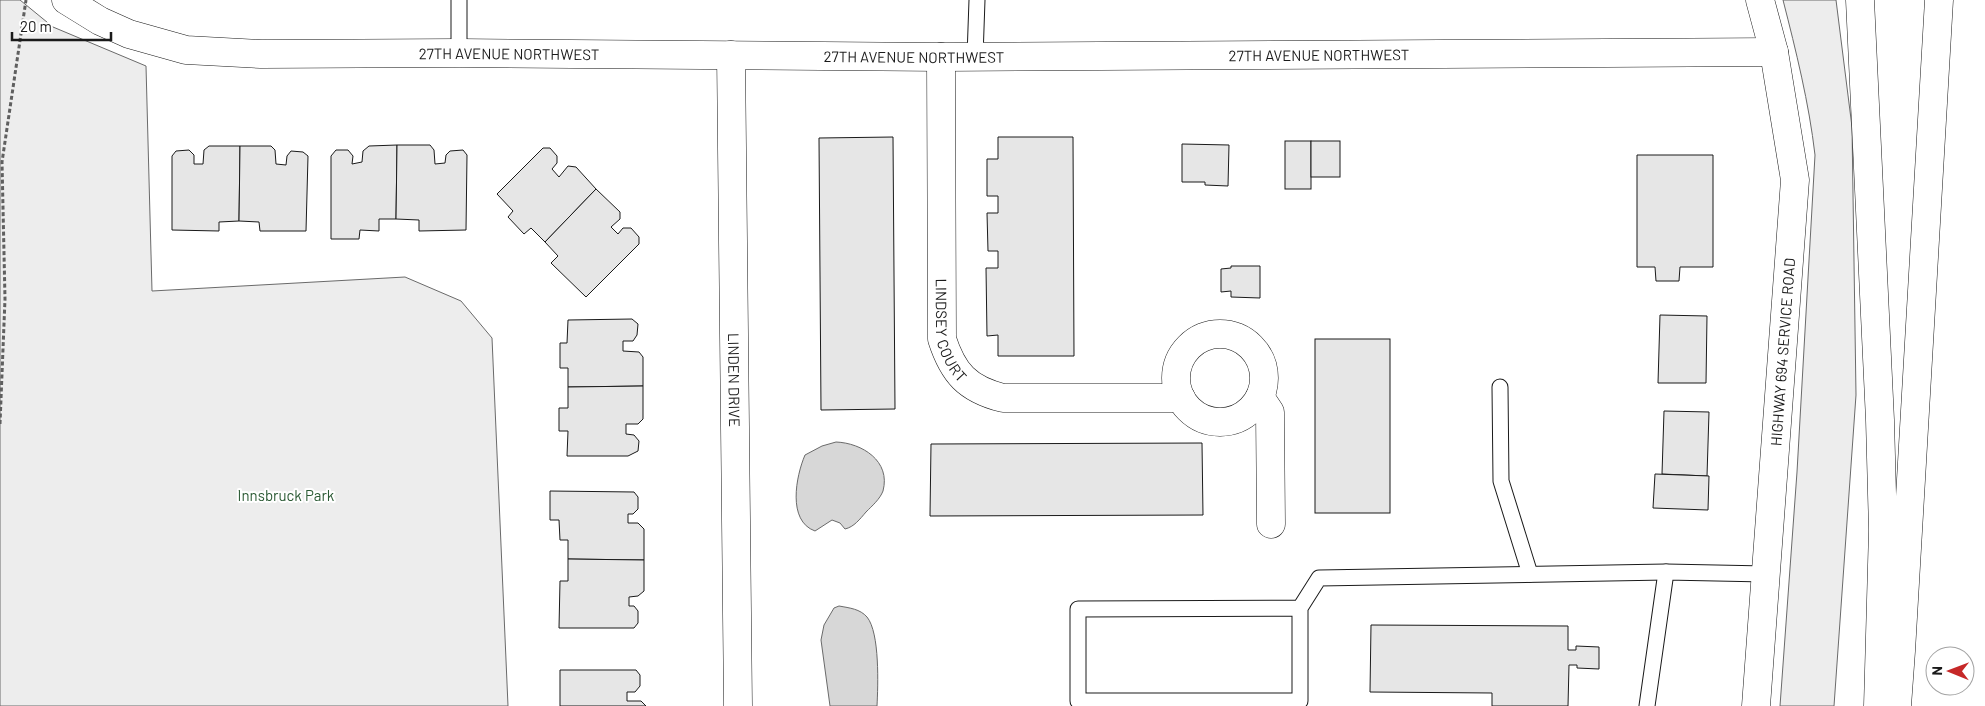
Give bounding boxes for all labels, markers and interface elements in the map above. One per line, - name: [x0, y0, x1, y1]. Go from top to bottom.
- scale bar: [12, 10, 111, 42]
- text: 20 m: [20, 17, 52, 35]
- street label: 27TH AVENUE NORTHWEST: [419, 44, 599, 63]
- street label: 27TH AVENUE NORTHWEST: [1229, 45, 1409, 64]
- street label: 27TH AVENUE NORTHWEST: [824, 47, 1004, 66]
- street label: HIGHWAY 694 SERVICE ROAD: [1766, 257, 1798, 447]
- street label: LINDSEY COURT: [933, 279, 971, 385]
- street label: LINDEN DRIVE: [725, 333, 744, 427]
- park label: Innsbruck Park: [238, 486, 335, 504]
- north arrow: [1925, 646, 1975, 696]
- text: N: [1928, 666, 1945, 676]

